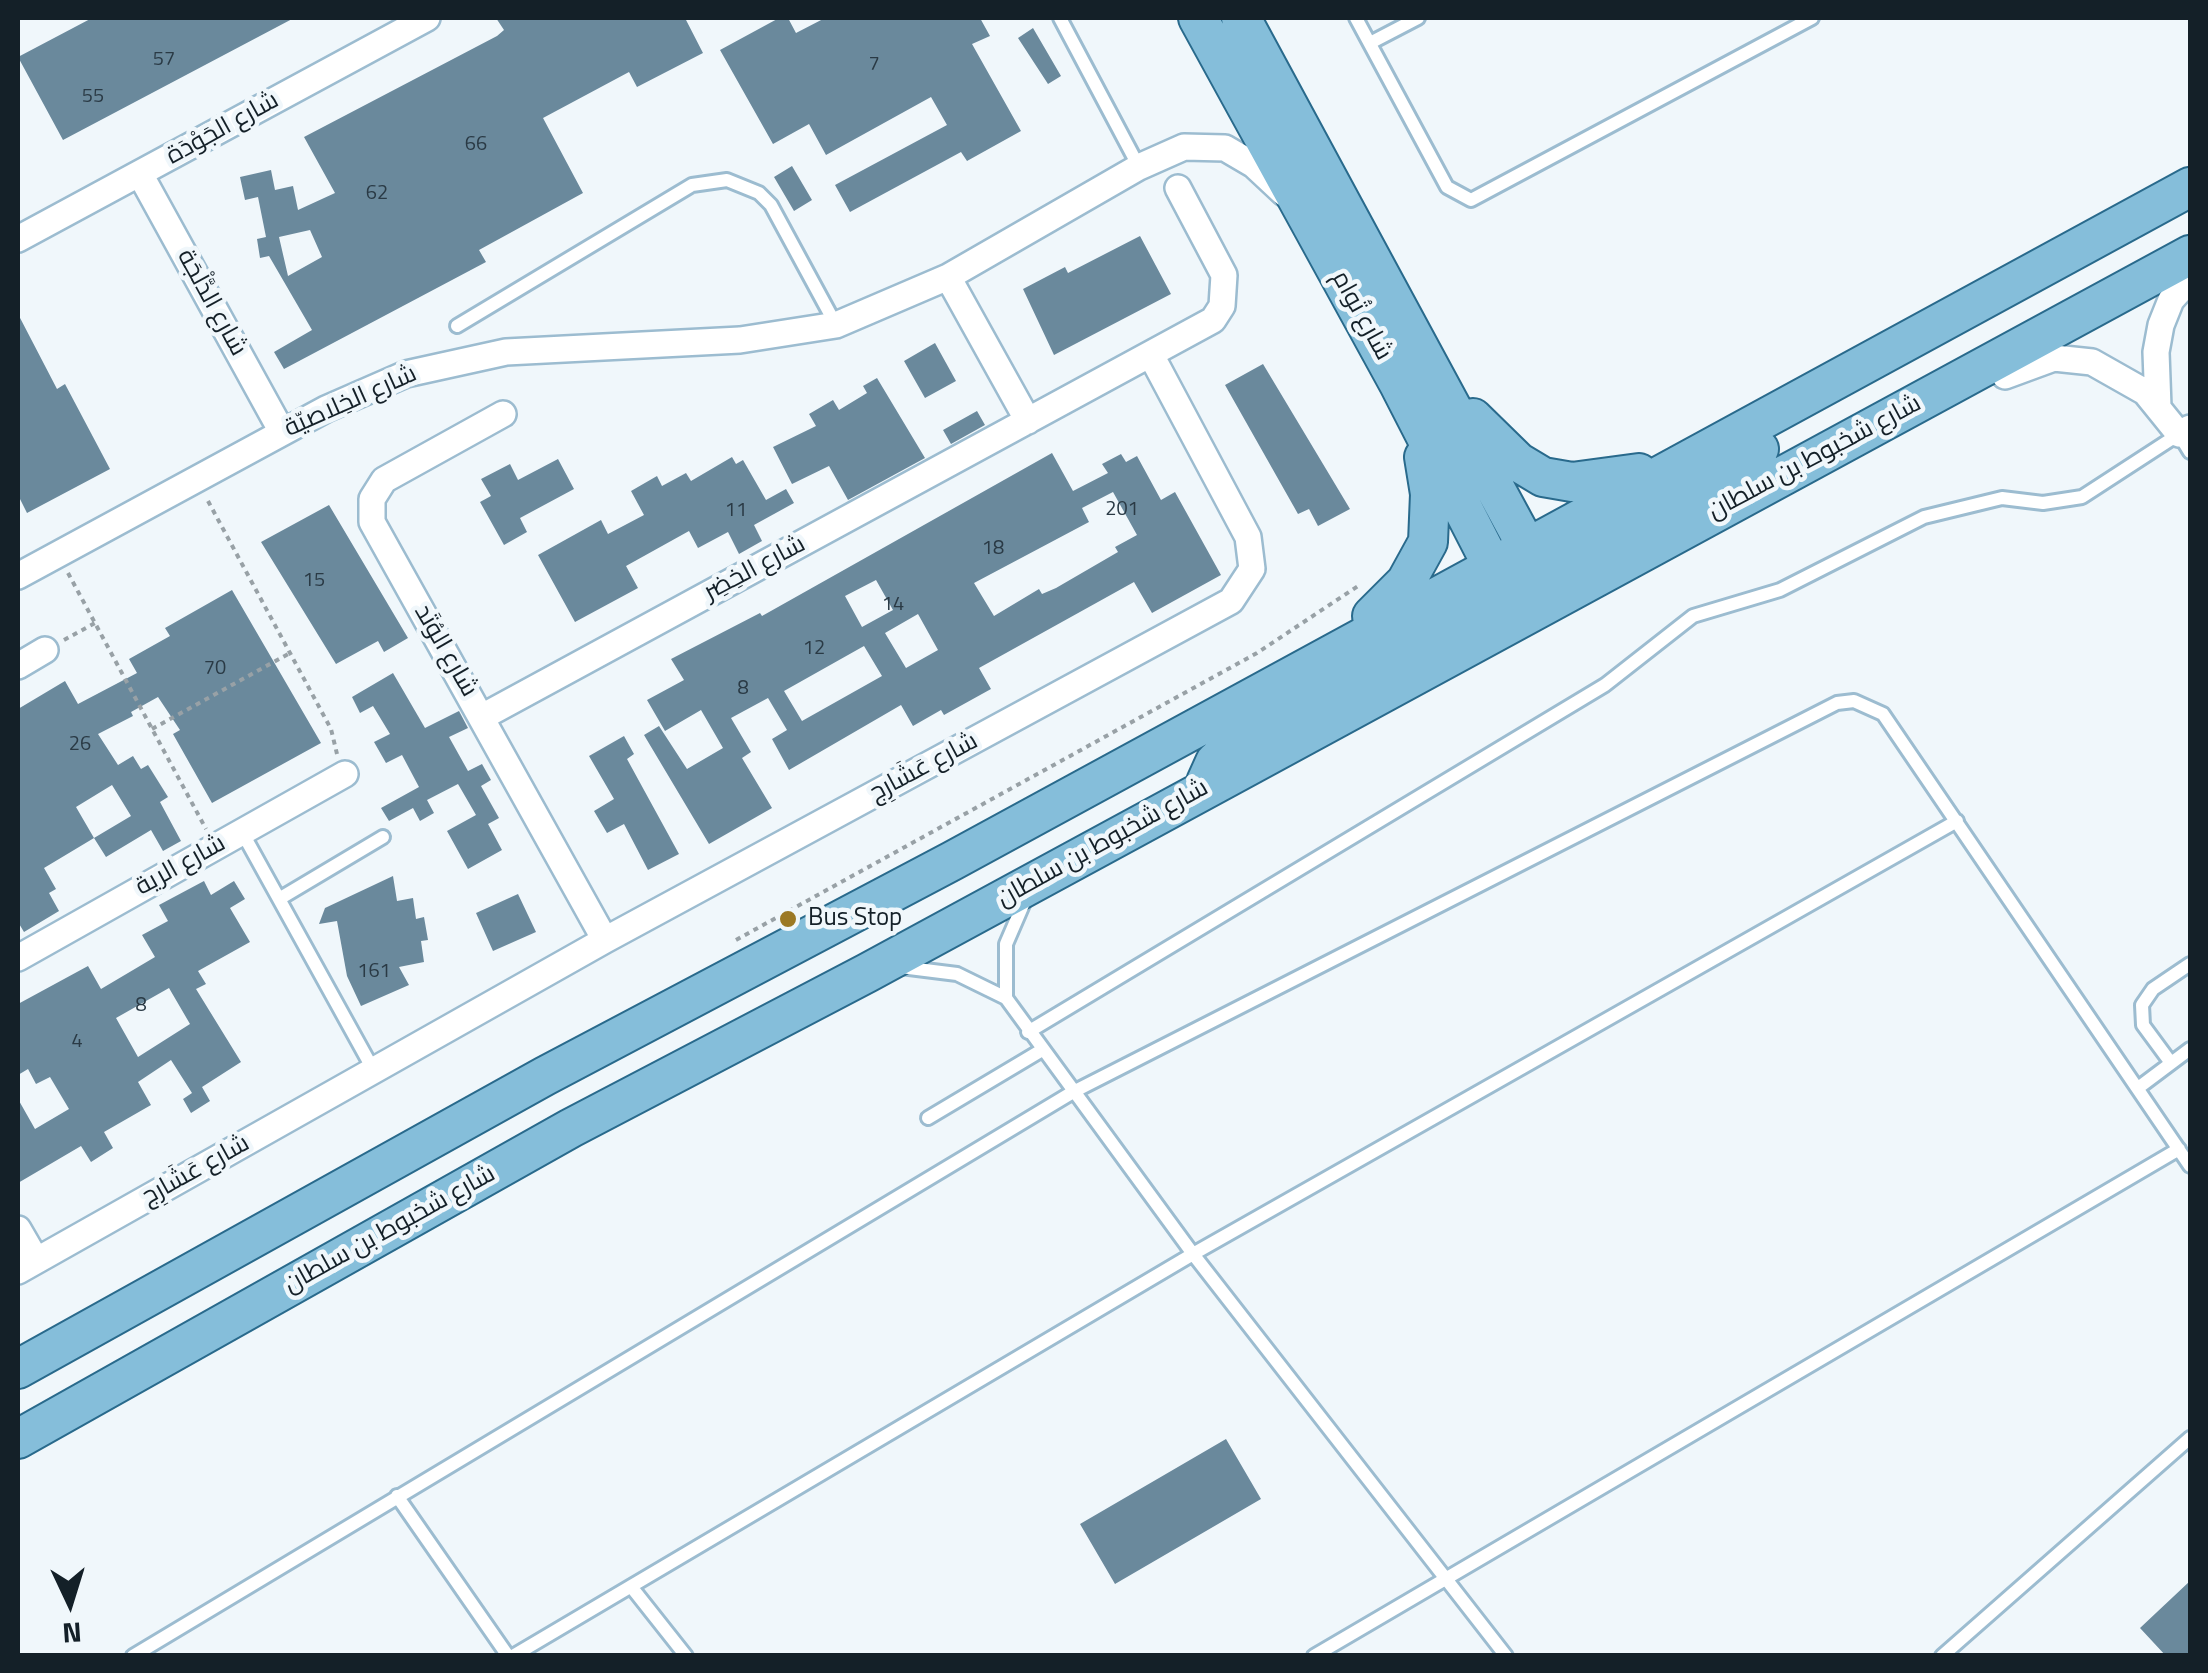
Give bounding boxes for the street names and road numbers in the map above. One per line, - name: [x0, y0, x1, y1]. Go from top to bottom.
- street label: شارع الجَوْدَة: [162, 86, 284, 172]
- street label: شارع الدَّلْجَة: [169, 244, 253, 362]
- street label: شارع تُوام: [1324, 266, 1398, 366]
- street label: شارع الخِلاصيّة: [280, 359, 422, 445]
- street label: شارع شخبوط بن سلطان: [1703, 389, 1927, 527]
- street label: شارع الخِضِر: [699, 530, 811, 608]
- street label: شارع الوُتَد: [407, 599, 483, 703]
- street label: شارع عَشَارِج: [865, 727, 983, 809]
- street label: شارع شخبوط بن سلطان: [992, 773, 1214, 915]
- street label: شارع الرية: [131, 829, 231, 903]
- street label: شارع عَشَارِج: [137, 1129, 255, 1213]
- street label: شارع شخبوط بن سلطان: [279, 1159, 501, 1301]

